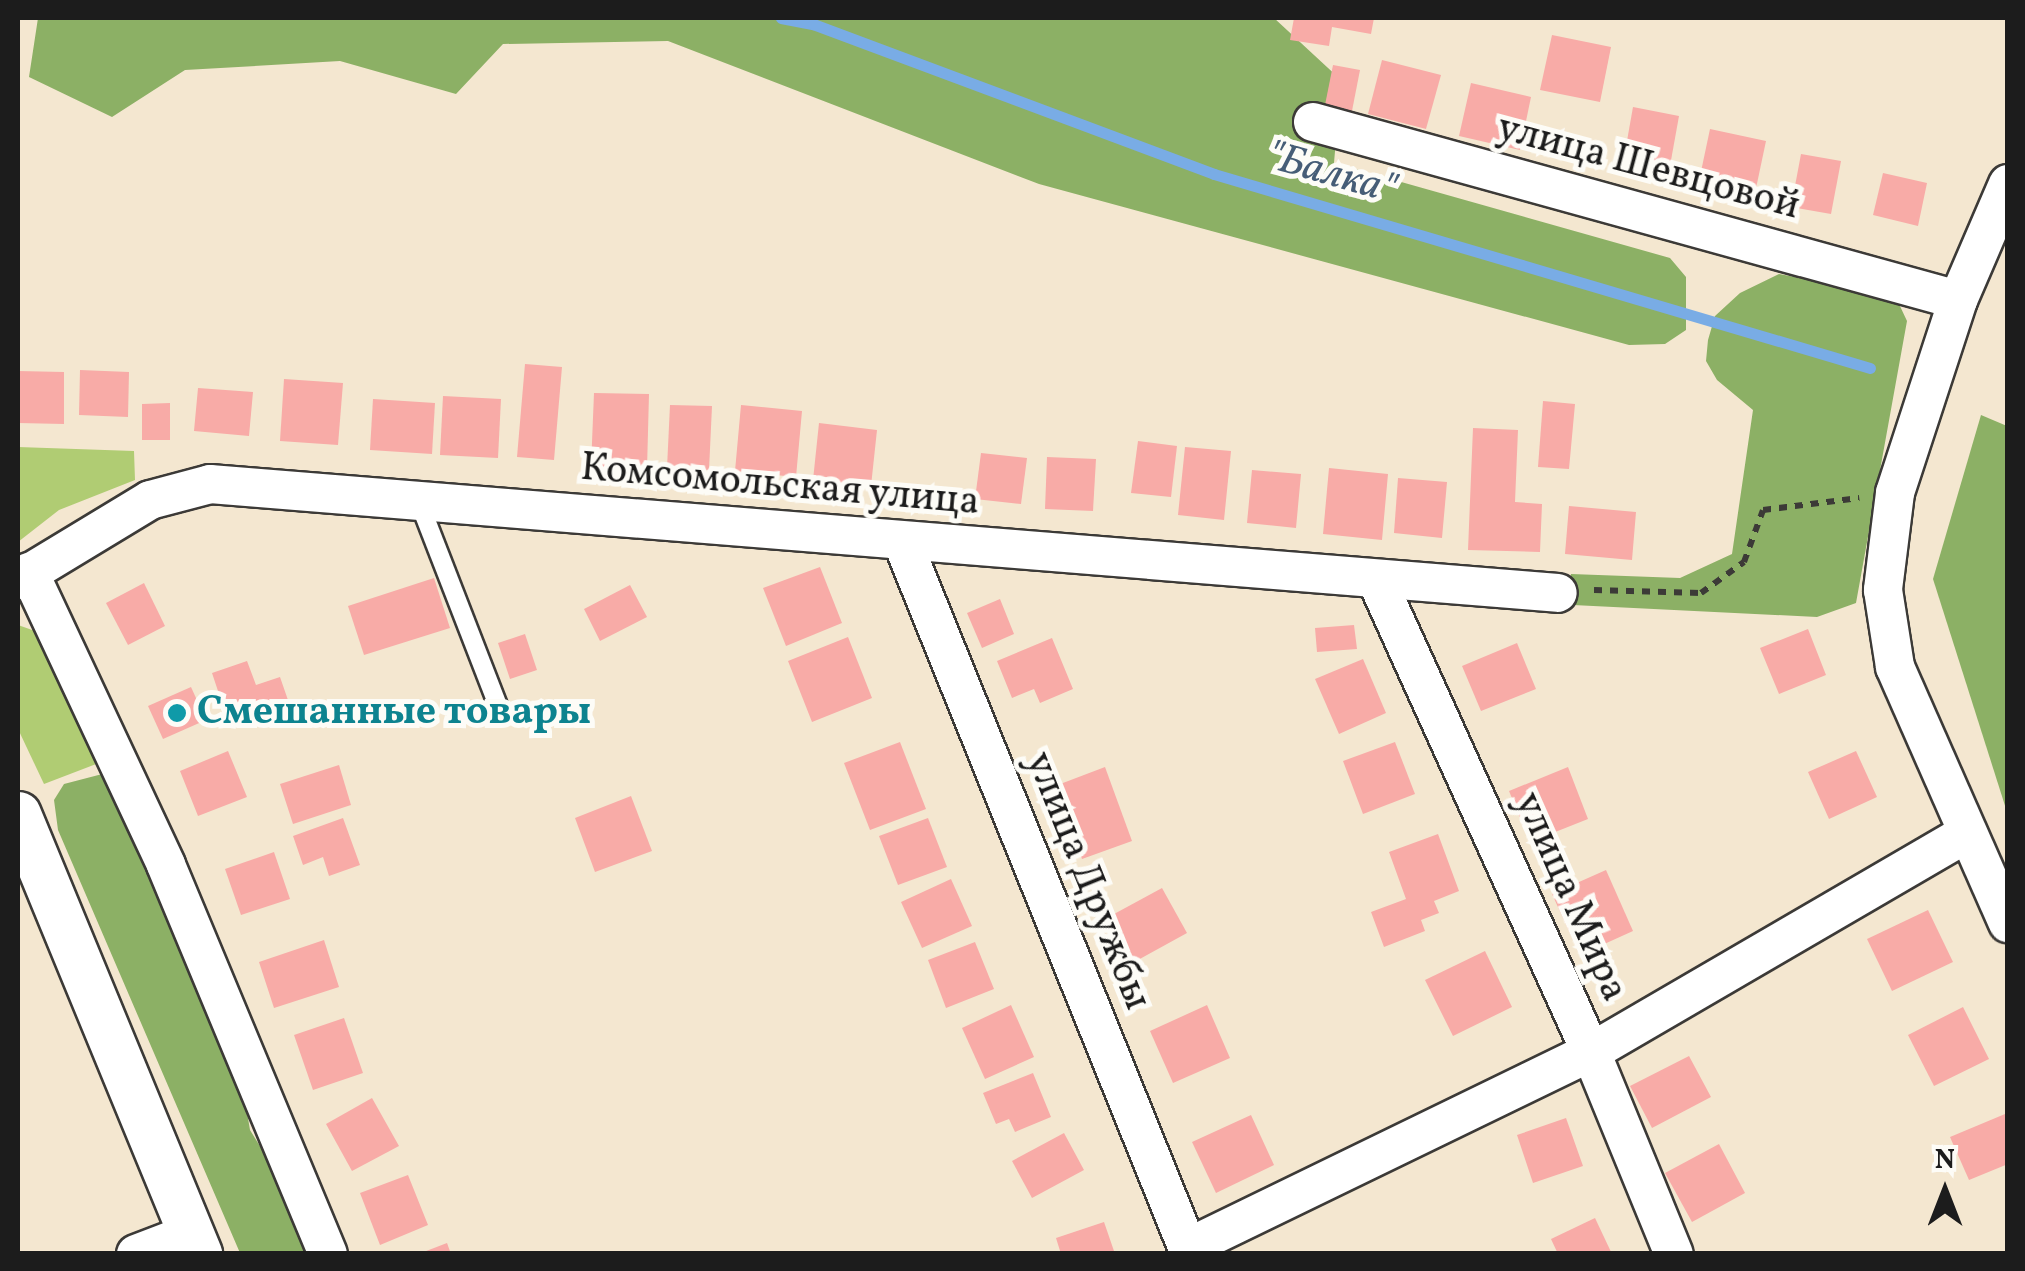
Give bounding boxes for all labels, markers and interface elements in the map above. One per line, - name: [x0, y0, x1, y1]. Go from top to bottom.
- street label: улица Шевцовой: [1492, 105, 1804, 231]
- water label: "Балка": [1259, 133, 1401, 217]
- street label: Комсомольская улица: [578, 445, 982, 527]
- place label: Смешанные товары: [197, 689, 592, 737]
- marker: Смешанные товары: [166, 702, 188, 724]
- street label: улица Дружбы: [1013, 745, 1161, 1017]
- street label: улица Мира: [1503, 785, 1637, 1009]
- north arrow: [1895, 1141, 1995, 1241]
- text: N: [1935, 1141, 1955, 1180]

